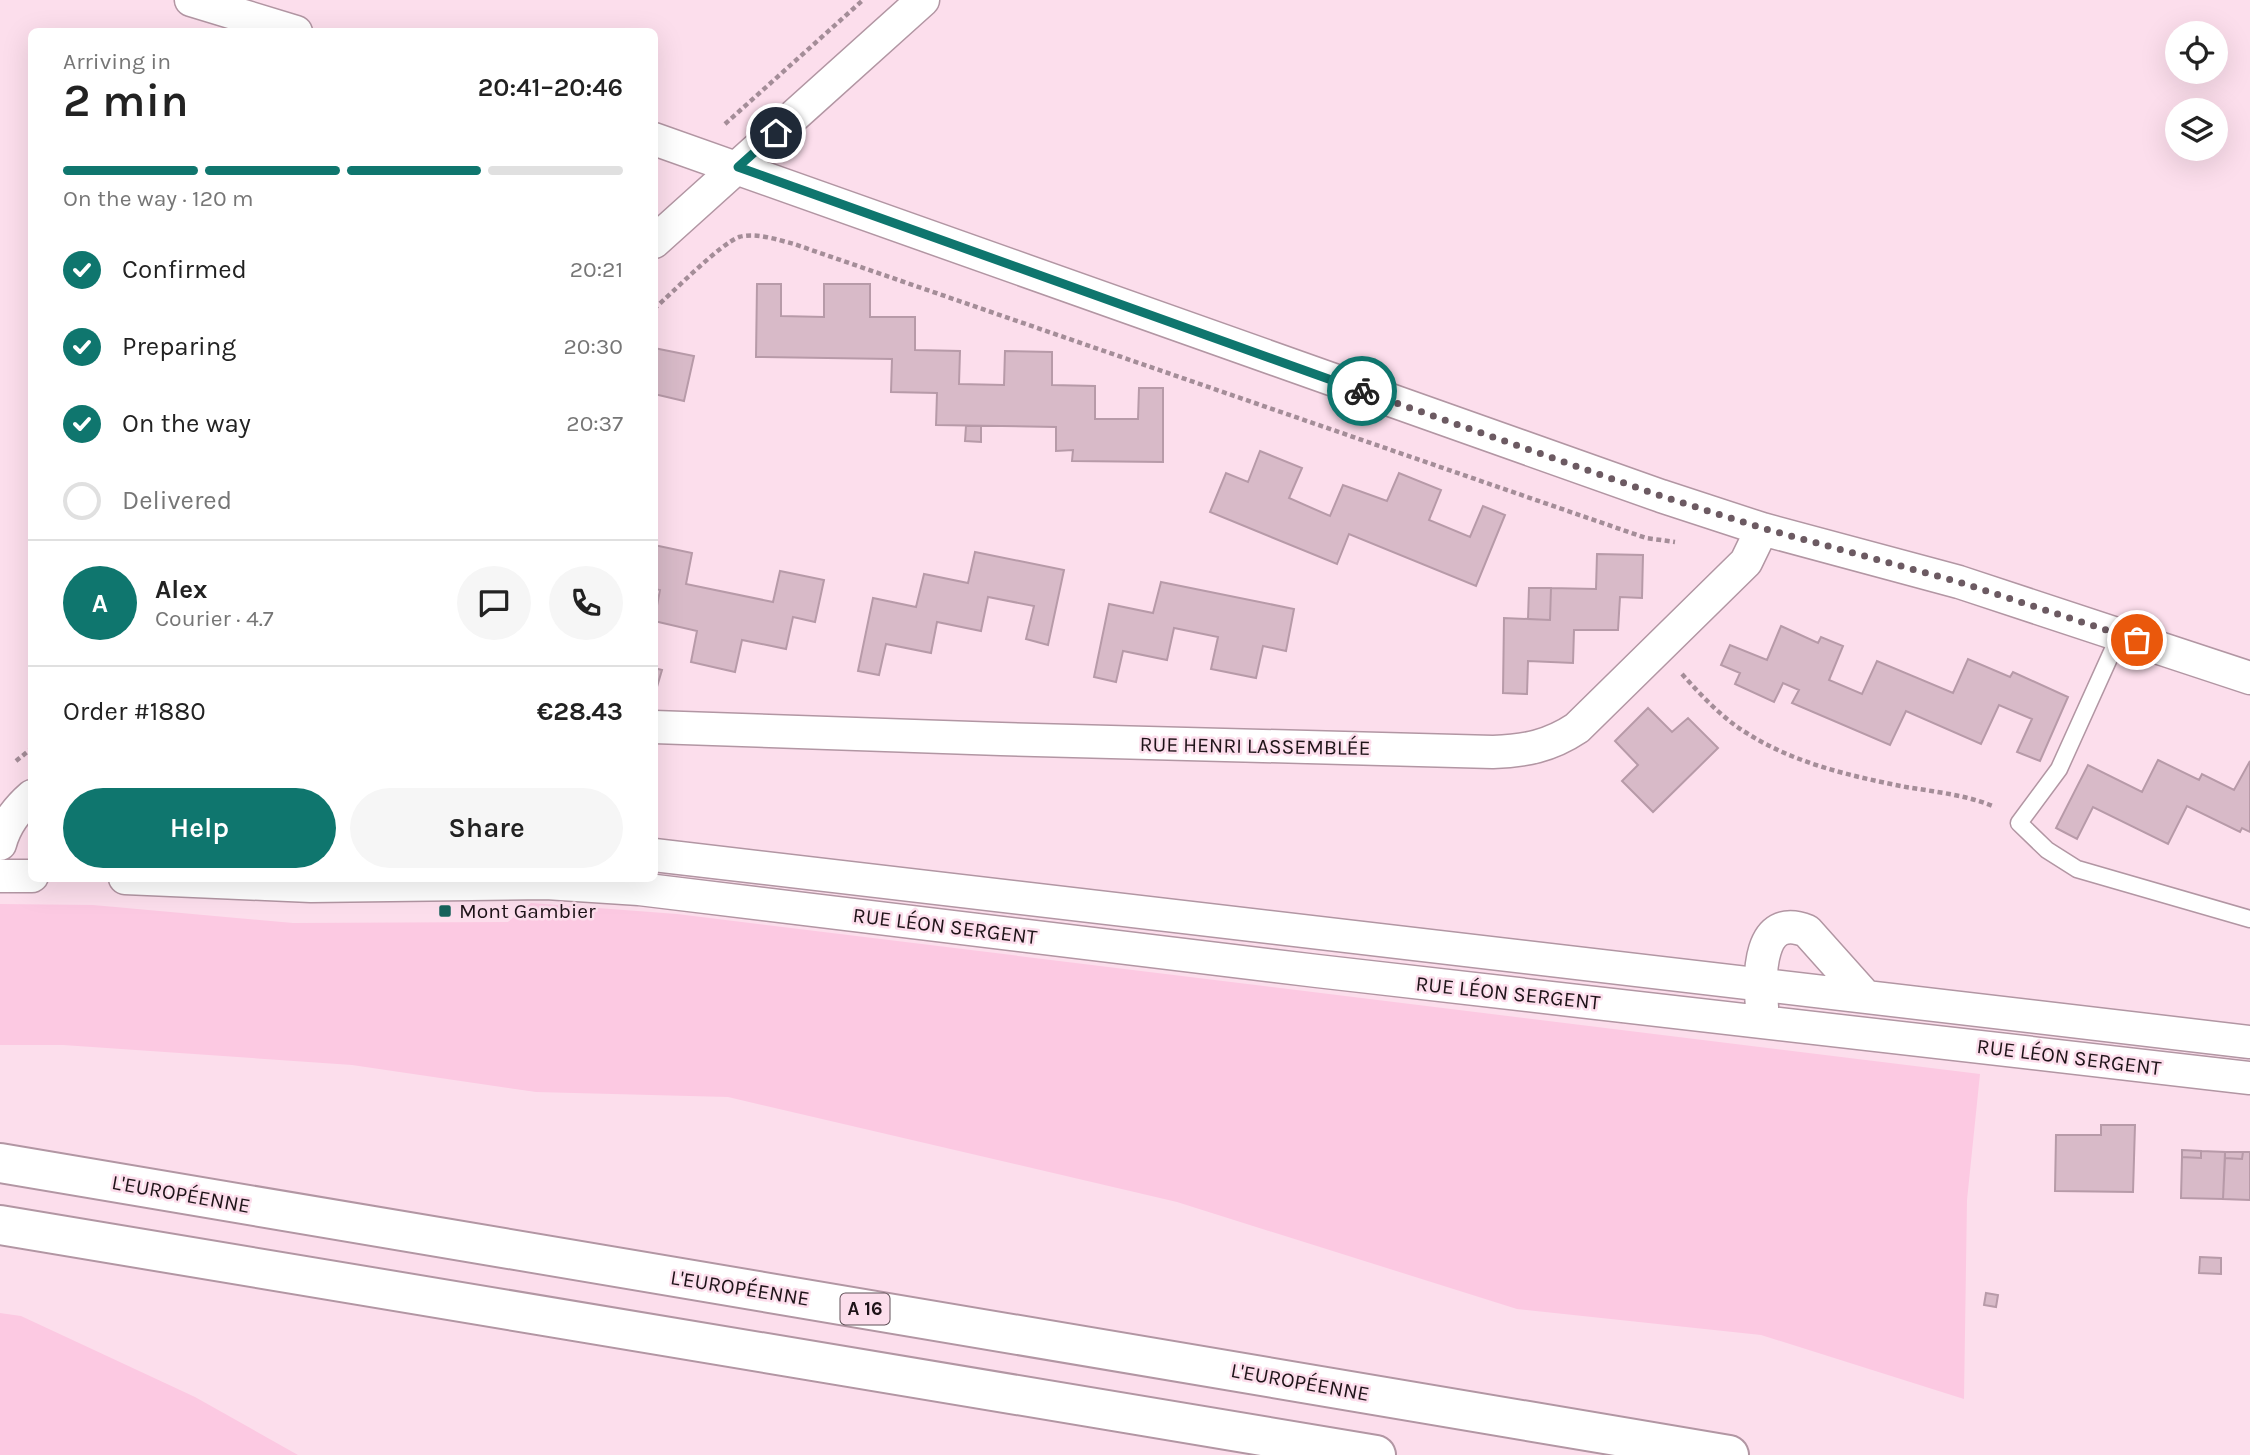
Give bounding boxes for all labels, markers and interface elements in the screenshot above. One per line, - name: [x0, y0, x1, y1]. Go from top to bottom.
- map controls: [2165, 21, 2228, 161]
- button: locate: [2165, 21, 2228, 84]
- text: Arriving in: [63, 48, 171, 75]
- text: 20:41–20:46: [478, 72, 623, 103]
- text: 2 min: [63, 74, 189, 128]
- button: layers: [2165, 98, 2228, 161]
- pin: [746, 103, 806, 163]
- icon: home: [757, 114, 795, 152]
- text: On the way · 120 m: [63, 185, 254, 212]
- icon: check: [63, 251, 101, 289]
- text: Confirmed: [122, 254, 247, 285]
- text: 20:21: [570, 256, 623, 283]
- icon: check: [63, 328, 101, 366]
- text: Preparing: [122, 331, 236, 362]
- text: 20:30: [563, 333, 623, 360]
- courier: [1327, 356, 1397, 426]
- icon: bike: [1343, 372, 1381, 410]
- icon: check: [63, 405, 101, 443]
- text: On the way: [122, 408, 251, 439]
- text: 20:37: [566, 410, 623, 437]
- text: Delivered: [122, 485, 232, 516]
- button: chat: [457, 566, 531, 640]
- button: phone: [549, 566, 623, 640]
- text: Alex: [155, 574, 207, 605]
- text: A: [92, 588, 108, 619]
- text: Courier · 4.7: [155, 605, 274, 632]
- pin: [2107, 610, 2167, 670]
- icon: bag: [2118, 621, 2156, 659]
- text: Order #1880: [63, 696, 206, 727]
- text: €28.43: [537, 696, 623, 727]
- street label: RUE HENRI LASSEMBLÉE: [1139, 732, 1371, 760]
- button: Help: [63, 788, 336, 868]
- button: Share: [350, 788, 623, 868]
- place label: Mont Gambier: [459, 899, 596, 923]
- marker: Mont Gambier: [437, 903, 453, 919]
- street label: RUE LÉON SERGENT: [852, 903, 1039, 949]
- street label: RUE LÉON SERGENT: [1415, 971, 1602, 1015]
- street label: RUE LÉON SERGENT: [1976, 1034, 2163, 1080]
- street label: L'EUROPÉENNE: [110, 1170, 252, 1218]
- street label: L'EUROPÉENNE: [669, 1265, 811, 1311]
- road number: A 16: [840, 1294, 890, 1324]
- street label: L'EUROPÉENNE: [1229, 1358, 1371, 1406]

